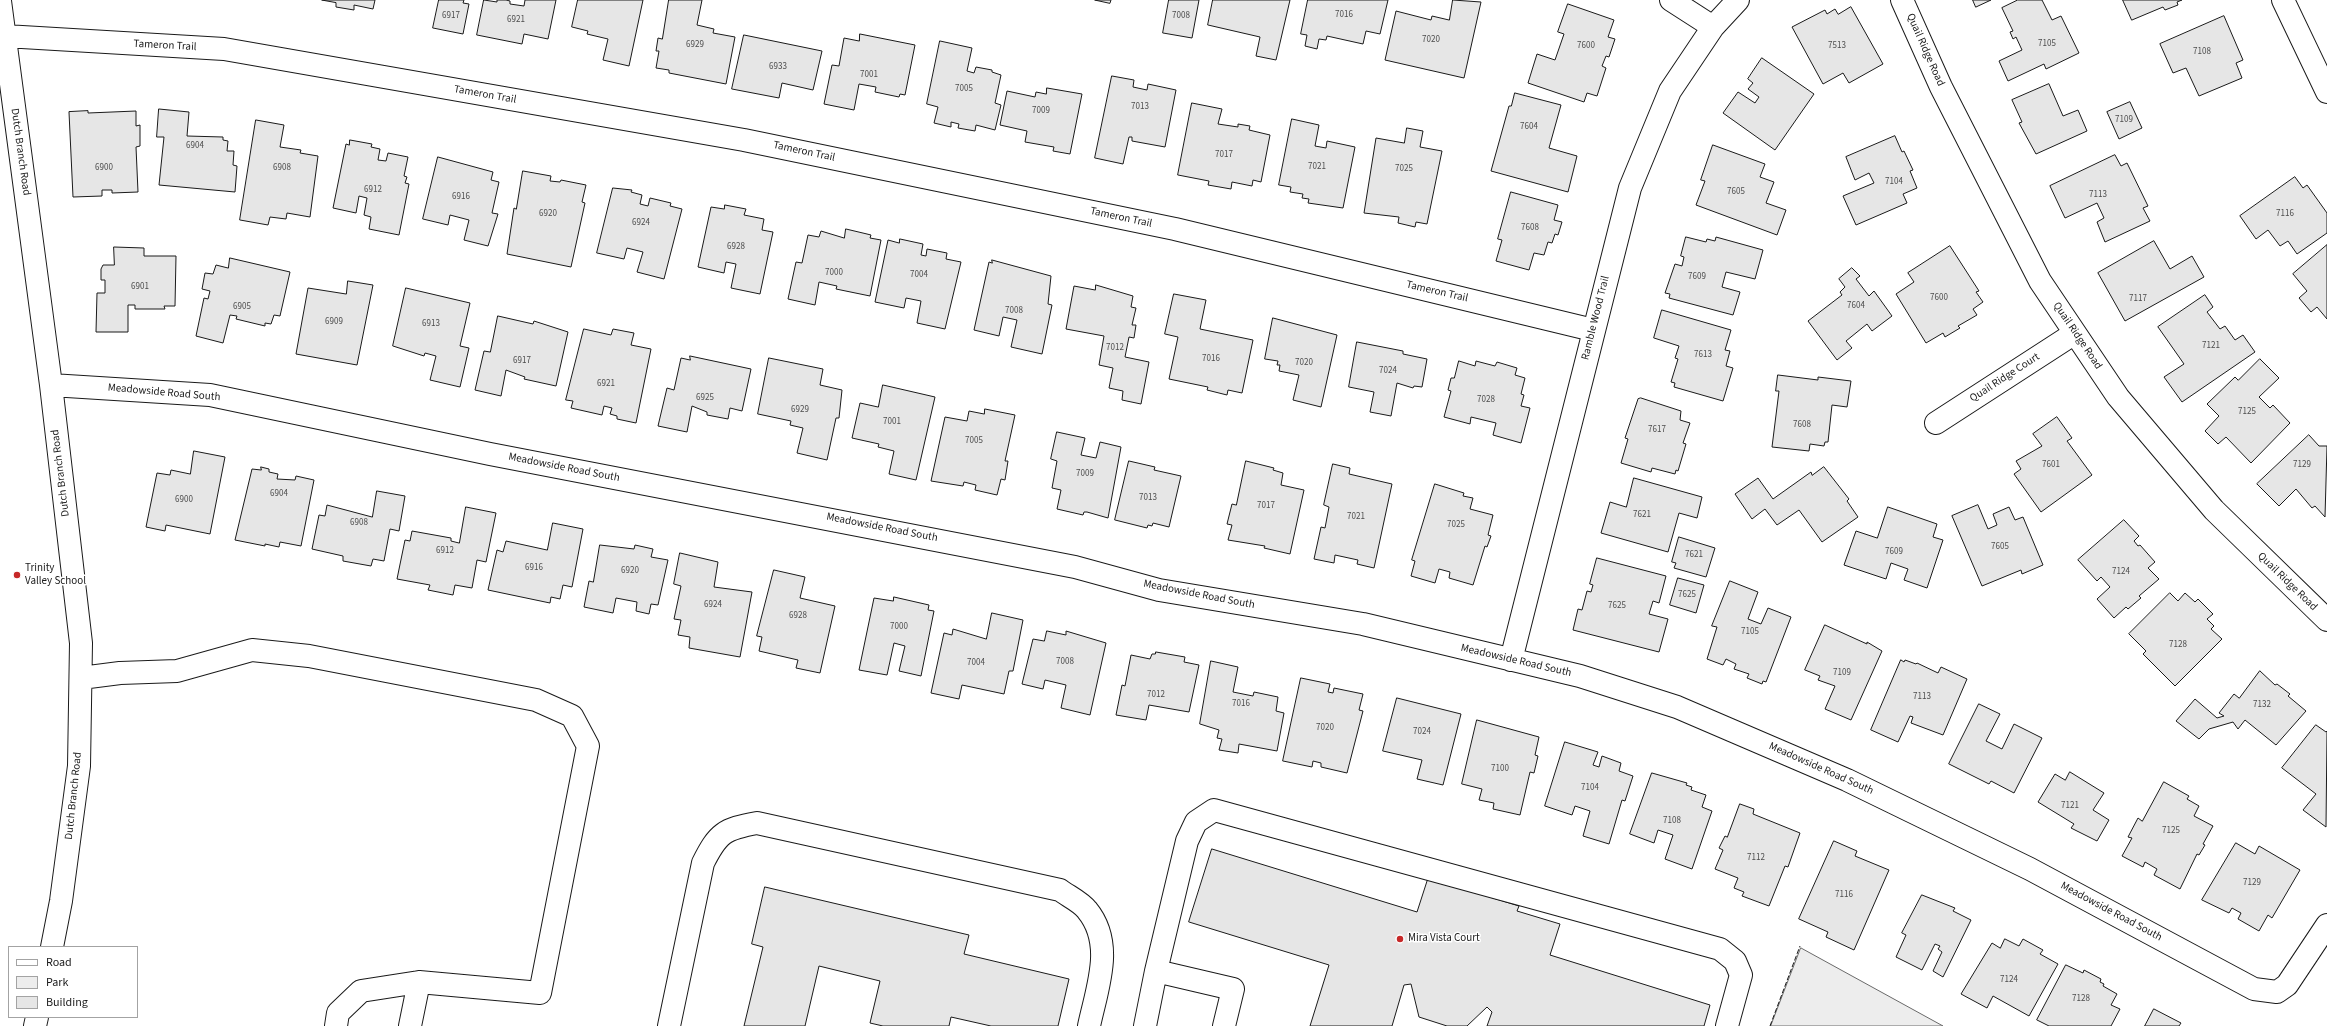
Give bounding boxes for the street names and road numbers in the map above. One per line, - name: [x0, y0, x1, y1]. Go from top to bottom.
- street label: Quail Ridge Road: [1903, 12, 1947, 88]
- street label: Tameron Trail: [133, 38, 197, 54]
- street label: Tameron Trail: [453, 83, 517, 107]
- street label: Dutch Branch Road: [7, 108, 33, 196]
- street label: Tameron Trail: [772, 139, 836, 165]
- street label: Tameron Trail: [1089, 205, 1153, 231]
- street label: Ramble Wood Trail: [1579, 275, 1613, 361]
- street label: Tameron Trail: [1405, 278, 1469, 306]
- street label: Quail Ridge Road: [2050, 300, 2104, 372]
- street label: Quail Ridge Court: [1968, 351, 2042, 405]
- street label: Meadowside Road South: [107, 381, 221, 405]
- street label: Dutch Branch Road: [49, 429, 73, 517]
- street label: Meadowside Road South: [507, 451, 621, 485]
- street label: Meadowside Road South: [825, 511, 939, 545]
- street label: Quail Ridge Road: [2254, 550, 2320, 614]
- street label: Meadowside Road South: [1142, 578, 1256, 612]
- street label: Meadowside Road South: [1459, 642, 1573, 680]
- street label: Meadowside Road South: [1767, 740, 1875, 798]
- street label: Dutch Branch Road: [63, 752, 85, 840]
- street label: Meadowside Road South: [2058, 880, 2164, 944]

